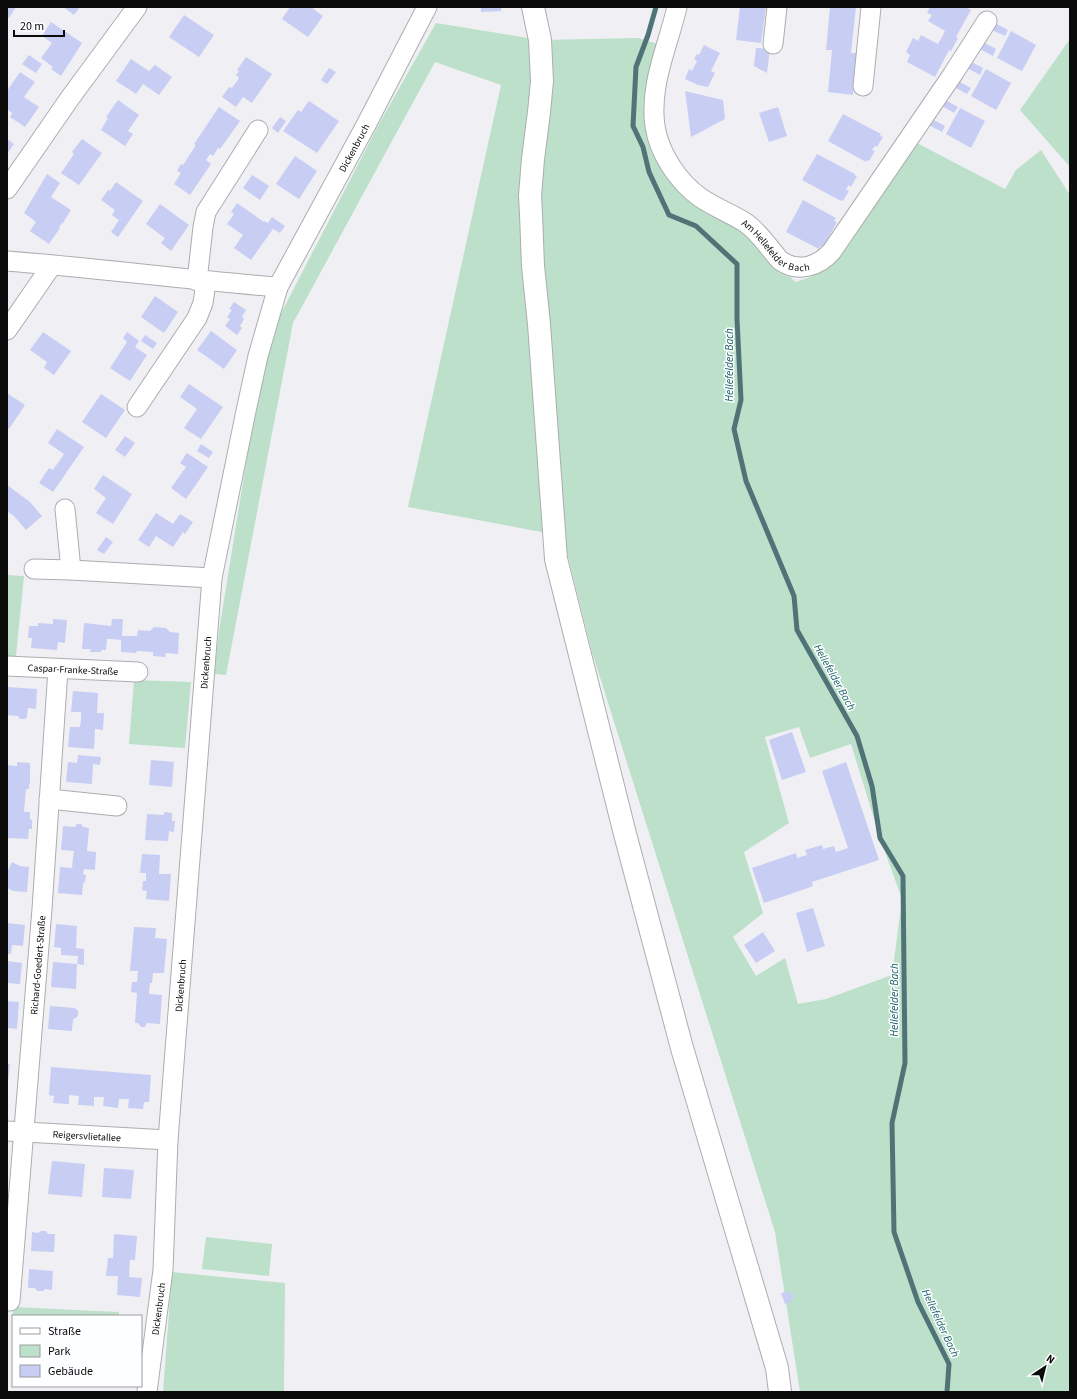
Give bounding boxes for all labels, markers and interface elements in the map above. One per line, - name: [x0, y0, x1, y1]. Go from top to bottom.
- scale bar: [14, 12, 64, 38]
- text: 20 m: [20, 18, 44, 35]
- street label: Dickenbruch: [336, 122, 373, 175]
- street label: Am Hellefelder Bach: [739, 216, 811, 275]
- water label: Hellefelder Bach: [722, 328, 737, 402]
- street label: Dickenbruch: [197, 636, 215, 690]
- water label: Hellefelder Bach: [810, 641, 859, 713]
- street label: Caspar-Franke-Straße: [27, 661, 118, 679]
- street label: Richard-Goedert-Straße: [27, 915, 49, 1015]
- street label: Dickenbruch: [172, 959, 190, 1013]
- water label: Hellefelder Bach: [887, 963, 902, 1037]
- street label: Reigersvlietallee: [52, 1128, 121, 1145]
- street label: Dickenbruch: [149, 1282, 169, 1336]
- water label: Hellefelder Bach: [918, 1287, 963, 1360]
- legend: [12, 1315, 142, 1387]
- text: Straße: [48, 1323, 81, 1340]
- text: Park: [48, 1343, 70, 1360]
- north arrow: [1025, 1347, 1065, 1387]
- text: N: [1043, 1351, 1058, 1367]
- text: Gebäude: [48, 1363, 93, 1380]

